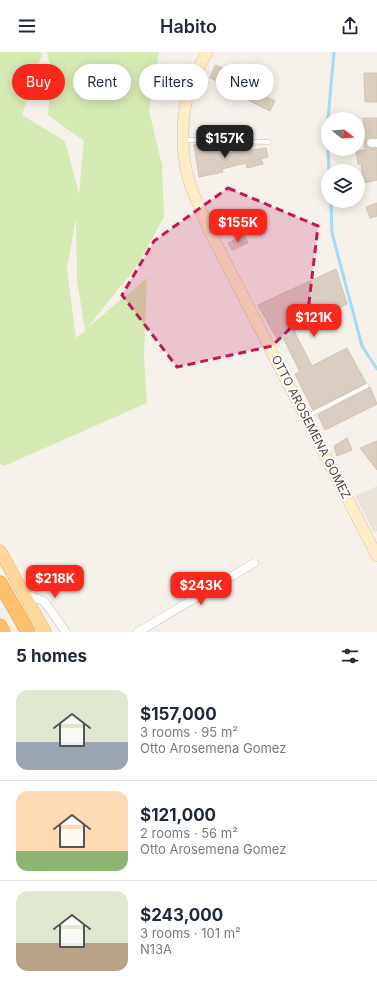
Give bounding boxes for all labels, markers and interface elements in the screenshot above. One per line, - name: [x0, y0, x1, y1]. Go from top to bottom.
- icon: menu: [16, 15, 38, 37]
- icon: share: [339, 15, 361, 37]
- text: Habito: [160, 16, 217, 37]
- chip: Buy: [12, 64, 65, 100]
- chip: Rent: [73, 64, 131, 100]
- chip: Filters: [139, 64, 208, 100]
- chip: New: [216, 64, 274, 100]
- north arrow: [321, 112, 365, 156]
- map controls: [321, 112, 365, 208]
- pin: $157K: [197, 125, 253, 159]
- text: $157K: [205, 130, 245, 146]
- button: layers: [321, 164, 365, 208]
- pin: $155K: [210, 209, 266, 243]
- text: $155K: [218, 214, 258, 230]
- pin: $121K: [286, 304, 342, 338]
- text: $121K: [295, 309, 333, 325]
- street label: OTTO AROSEMENA GOMEZ: [269, 352, 354, 501]
- pin: $218K: [27, 565, 83, 599]
- text: $218K: [35, 570, 75, 586]
- pin: $243K: [173, 572, 229, 606]
- text: $243K: [179, 577, 223, 593]
- icon: filters: [339, 645, 361, 667]
- text: 5 homes: [16, 646, 87, 666]
- text: $157,000: [140, 704, 217, 724]
- icon: home: [48, 706, 96, 754]
- text: 3 rooms · 95 m²: [140, 724, 238, 740]
- text: Otto Arosemena Gomez: [140, 740, 286, 756]
- text: $121,000: [140, 805, 216, 825]
- icon: home: [48, 807, 96, 855]
- text: 2 rooms · 56 m²: [140, 825, 238, 841]
- text: Otto Arosemena Gomez: [140, 841, 286, 857]
- text: $243,000: [140, 905, 223, 925]
- icon: home: [48, 907, 96, 955]
- text: 3 rooms · 101 m²: [140, 925, 241, 941]
- text: N13A: [140, 941, 172, 957]

